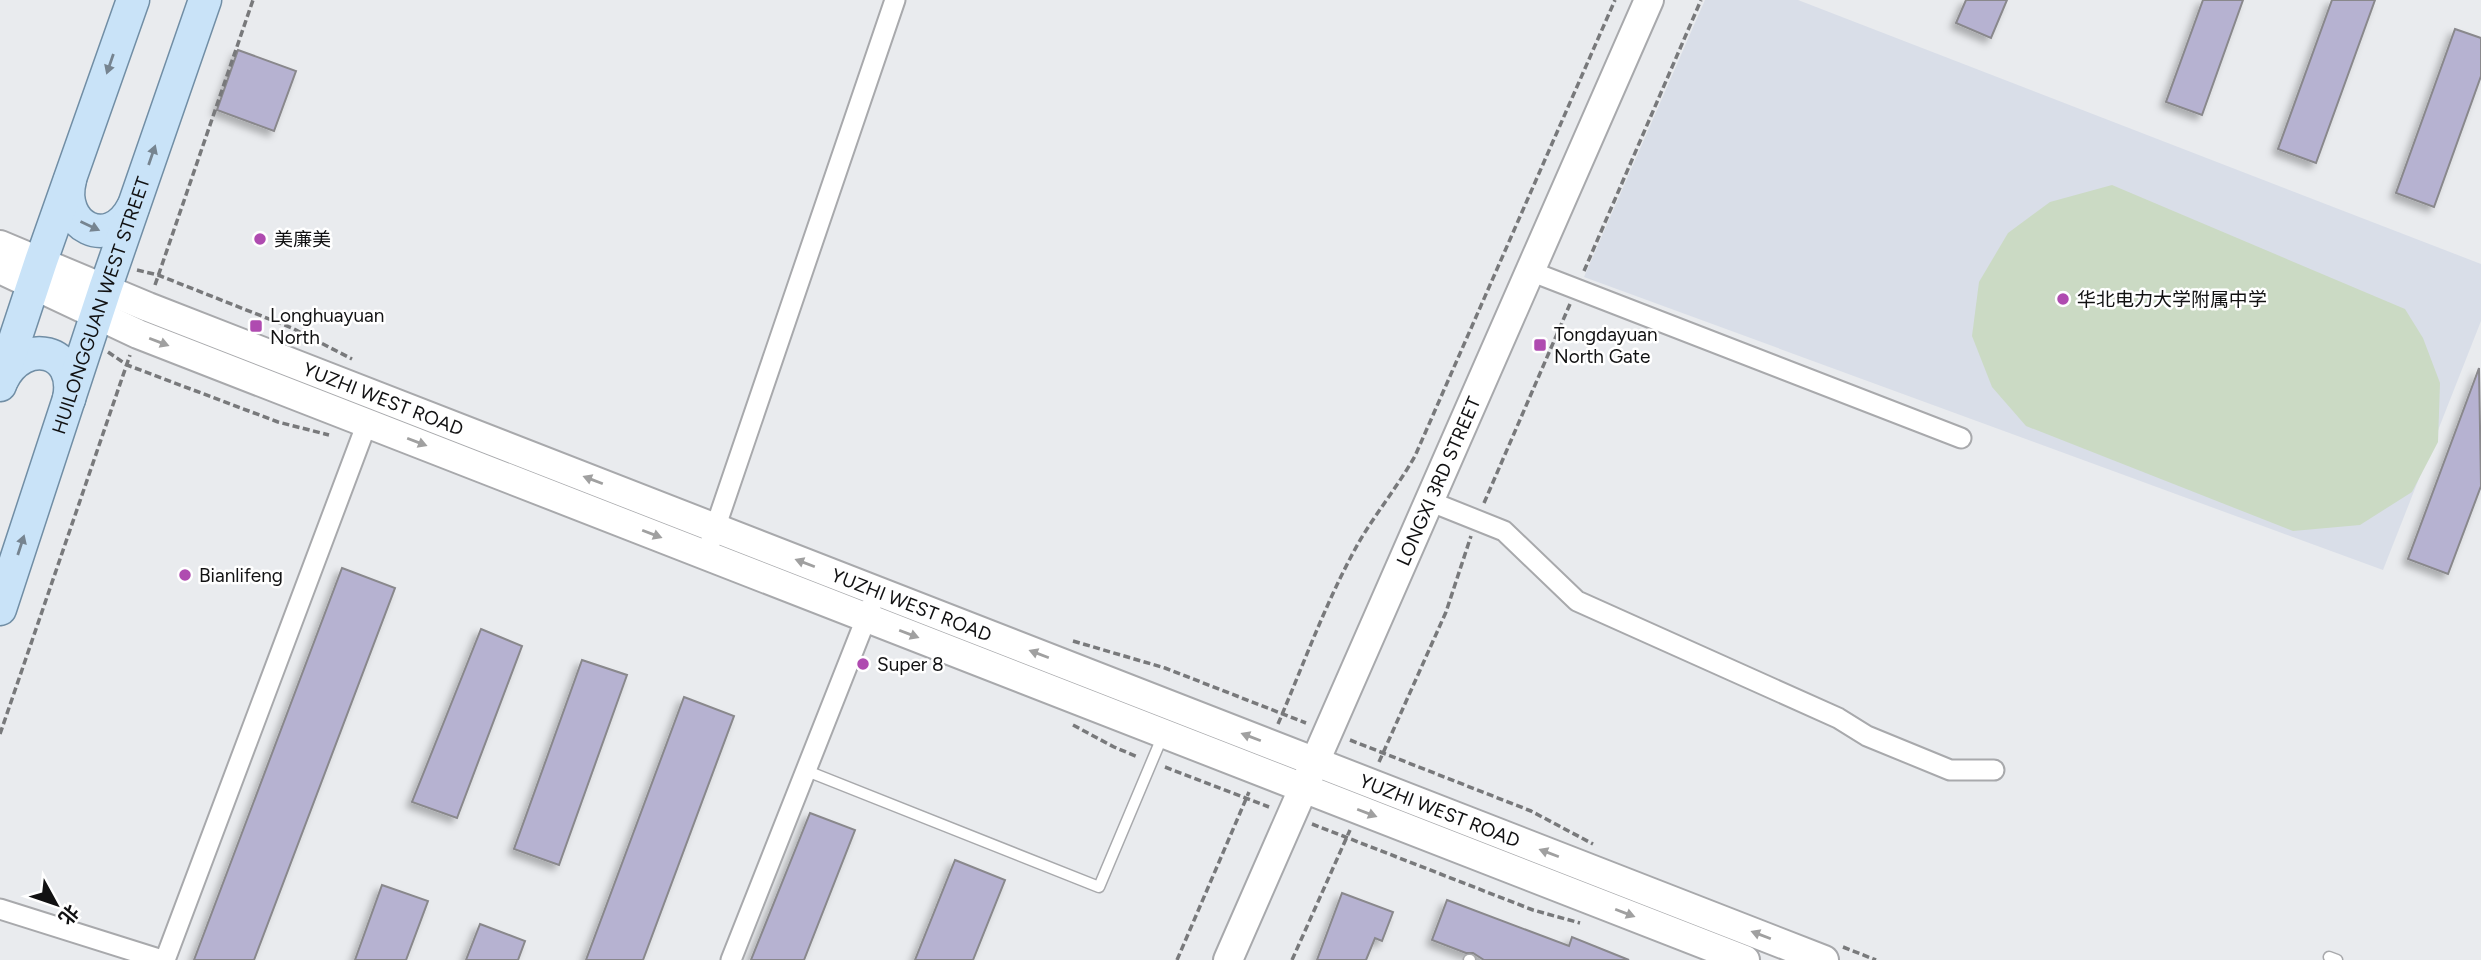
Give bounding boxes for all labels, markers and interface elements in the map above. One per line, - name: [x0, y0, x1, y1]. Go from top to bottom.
- one-way arrow: [104, 54, 115, 75]
- one-way arrow: [147, 144, 158, 165]
- street label: HUILONGGUAN WEST STREET: [47, 173, 155, 437]
- one-way arrow: [79, 220, 100, 232]
- place label: 美廉美: [274, 228, 331, 251]
- marker: 美廉美: [252, 231, 268, 247]
- place label: 华北电力大学附属中学: [2077, 288, 2267, 311]
- marker: 华北电力大学附属中学: [2055, 291, 2071, 307]
- place label: Longhuayuan North: [270, 304, 384, 349]
- marker: Longhuayuan North: [248, 318, 264, 334]
- place label: Tongdayuan North Gate: [1554, 323, 1658, 368]
- one-way arrow: [149, 336, 170, 347]
- marker: Tongdayuan North Gate: [1532, 337, 1548, 353]
- street label: YUZHI WEST ROAD: [300, 357, 467, 440]
- street label: LONGXI 3RD STREET: [1391, 393, 1485, 569]
- one-way arrow: [407, 437, 428, 448]
- one-way arrow: [582, 474, 603, 485]
- one-way arrow: [641, 528, 662, 539]
- one-way arrow: [16, 534, 27, 555]
- one-way arrow: [794, 557, 815, 568]
- street label: YUZHI WEST ROAD: [828, 563, 995, 646]
- place label: Bianlifeng: [199, 564, 283, 587]
- marker: Bianlifeng: [177, 567, 193, 583]
- one-way arrow: [899, 629, 920, 640]
- one-way arrow: [1029, 648, 1050, 659]
- place label: Super 8: [877, 653, 944, 676]
- marker: Super 8: [855, 656, 871, 672]
- one-way arrow: [1241, 731, 1262, 742]
- street label: YUZHI WEST ROAD: [1356, 769, 1523, 852]
- one-way arrow: [1357, 807, 1378, 818]
- one-way arrow: [1538, 847, 1559, 858]
- north arrow: [21, 869, 91, 939]
- text: 北: [54, 900, 84, 929]
- one-way arrow: [1614, 908, 1635, 919]
- one-way arrow: [1750, 930, 1771, 941]

